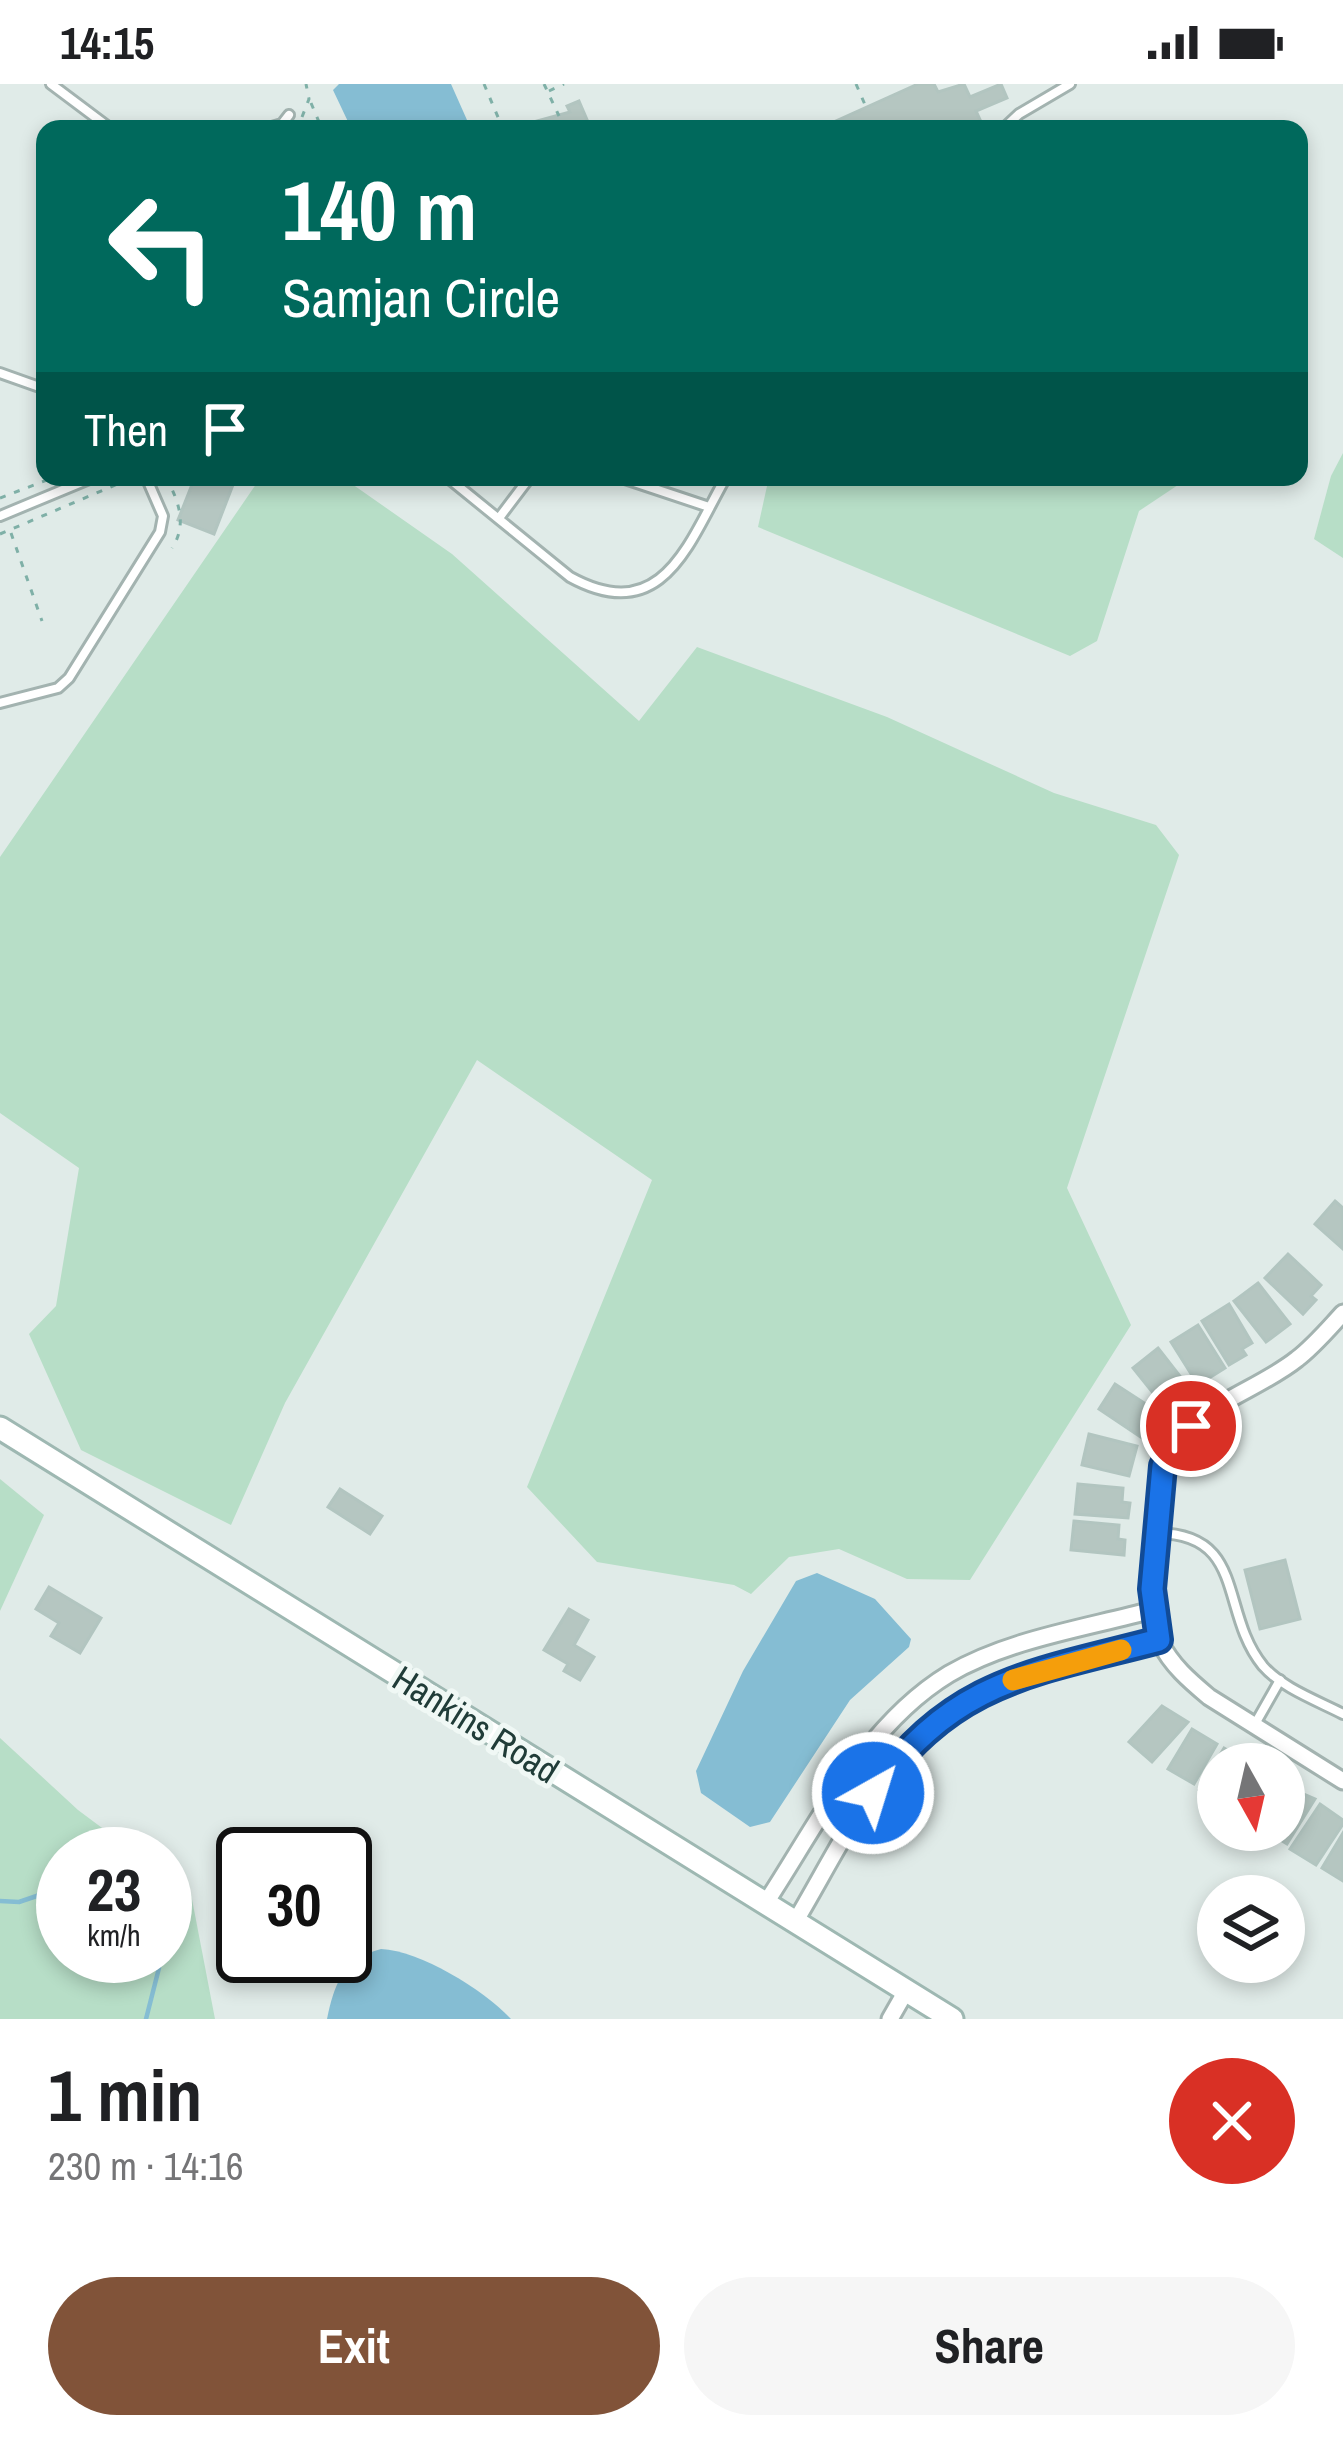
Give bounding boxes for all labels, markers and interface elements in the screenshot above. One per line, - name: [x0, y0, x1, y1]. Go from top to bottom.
- text: 14:15: [60, 12, 154, 73]
- text: 140 m: [282, 153, 477, 266]
- icon: left: [84, 168, 240, 324]
- text: Samjan Circle: [282, 261, 560, 334]
- icon: arrive: [192, 396, 258, 462]
- text: Then: [84, 399, 168, 460]
- pin: [1140, 1375, 1242, 1477]
- icon: arrive: [1158, 1393, 1224, 1459]
- street label: Hankins Road: [384, 1654, 568, 1794]
- position arrow: [810, 1730, 936, 1856]
- north arrow: [1197, 1743, 1305, 1851]
- map controls: [1197, 1743, 1305, 1983]
- speed limit sign: 30: [216, 1827, 372, 1983]
- text: 23: [87, 1849, 141, 1930]
- button: layers: [1197, 1875, 1305, 1983]
- text: km/h: [87, 1915, 141, 1955]
- text: 1 min: [48, 2046, 202, 2143]
- button: close: [1169, 2058, 1295, 2184]
- text: 230 m · 14:16: [48, 2140, 244, 2192]
- button: Exit: [48, 2277, 660, 2415]
- button: Share: [684, 2277, 1295, 2415]

